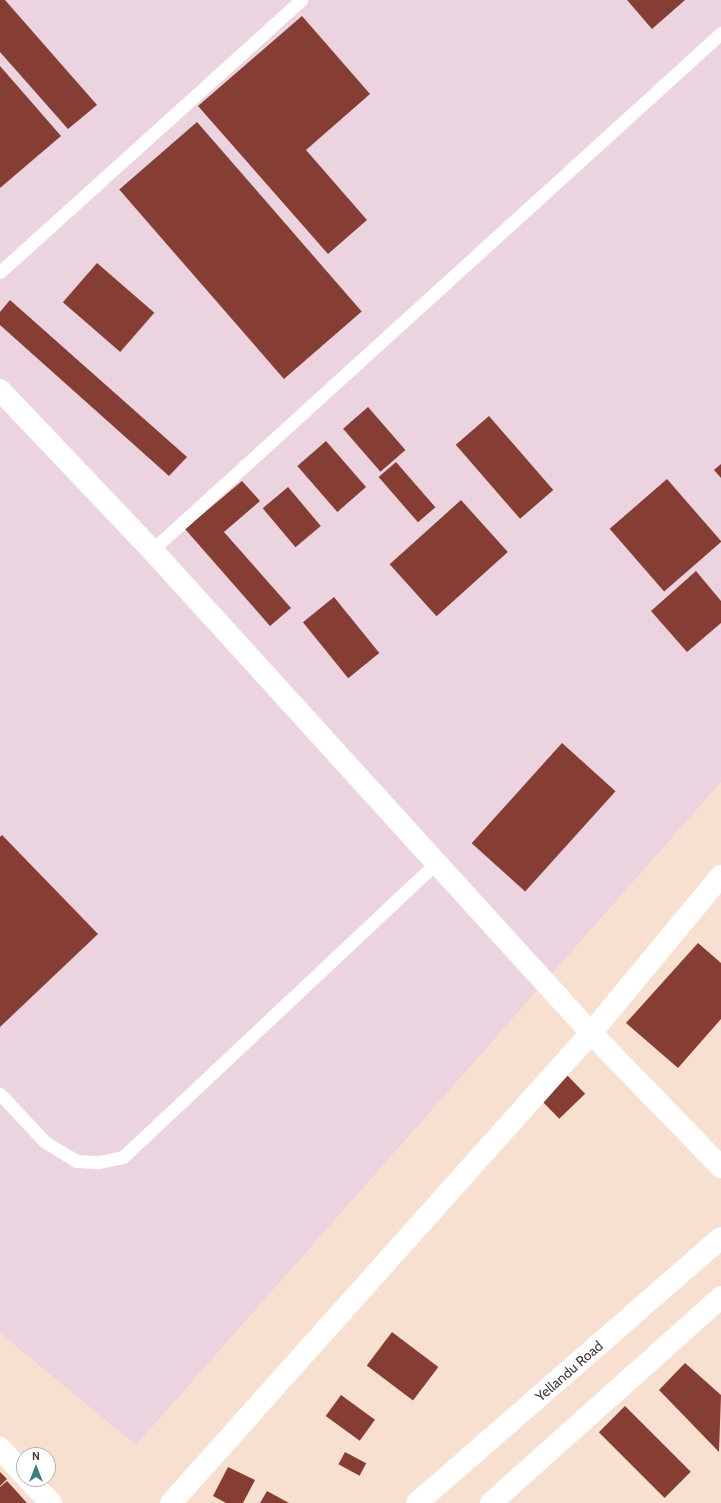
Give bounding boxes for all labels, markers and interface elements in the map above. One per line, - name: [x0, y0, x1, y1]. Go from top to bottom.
- street label: Yellandu Road: [532, 1337, 606, 1405]
- north arrow: [16, 1447, 56, 1487]
- text: N: [32, 1449, 40, 1463]

